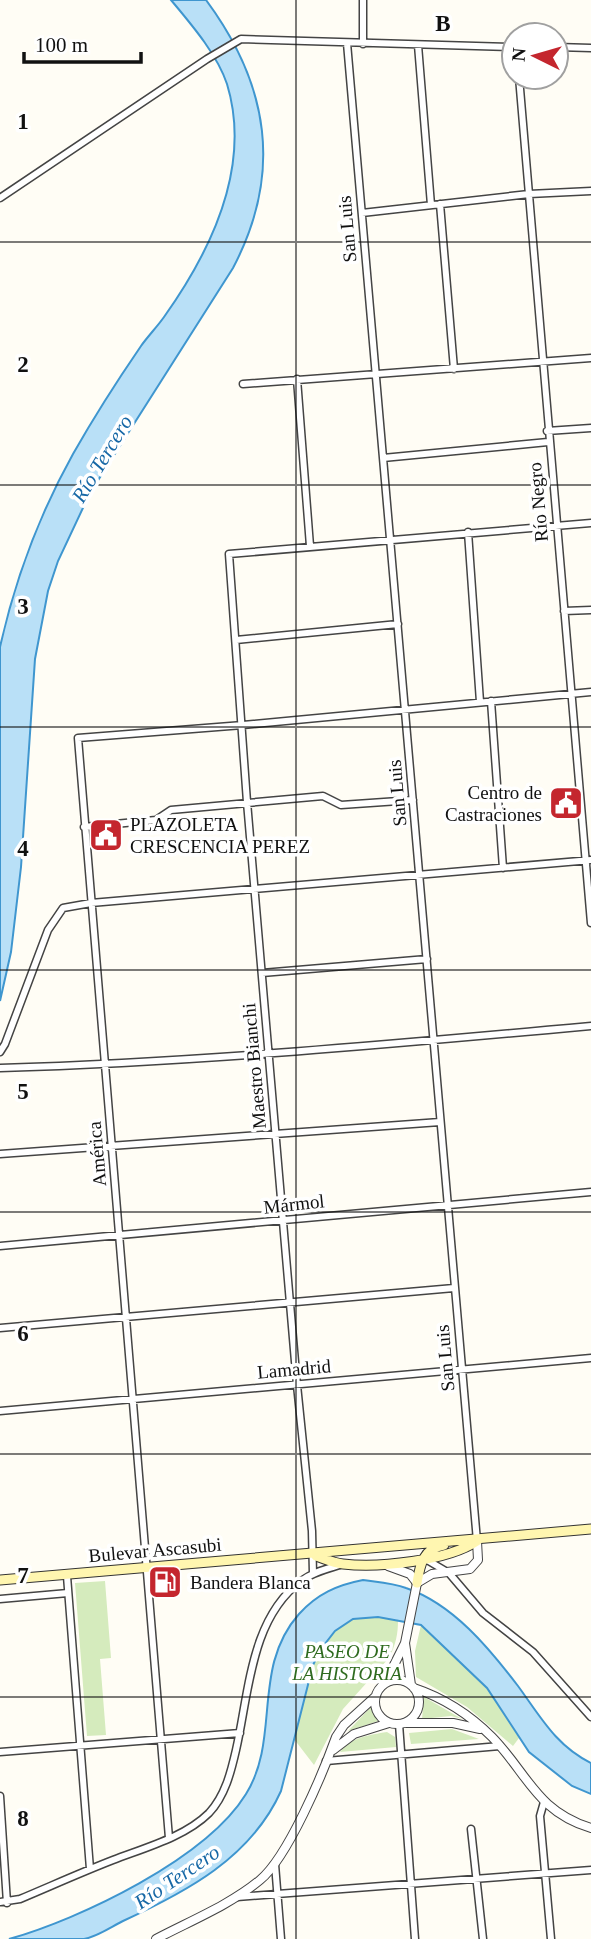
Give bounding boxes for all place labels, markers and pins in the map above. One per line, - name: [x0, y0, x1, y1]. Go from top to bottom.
- place label: Centro de Castraciones: [445, 782, 542, 825]
- public building icon: Centro de Castraciones: [547, 784, 585, 822]
- place label: PLAZOLETA CRESCENCIA PEREZ: [130, 814, 310, 857]
- public building icon: PLAZOLETA CRESCENCIA PEREZ: [87, 816, 125, 854]
- fuel station icon: Bandera Blanca: [146, 1563, 184, 1601]
- place label: Bandera Blanca: [190, 1572, 311, 1593]

